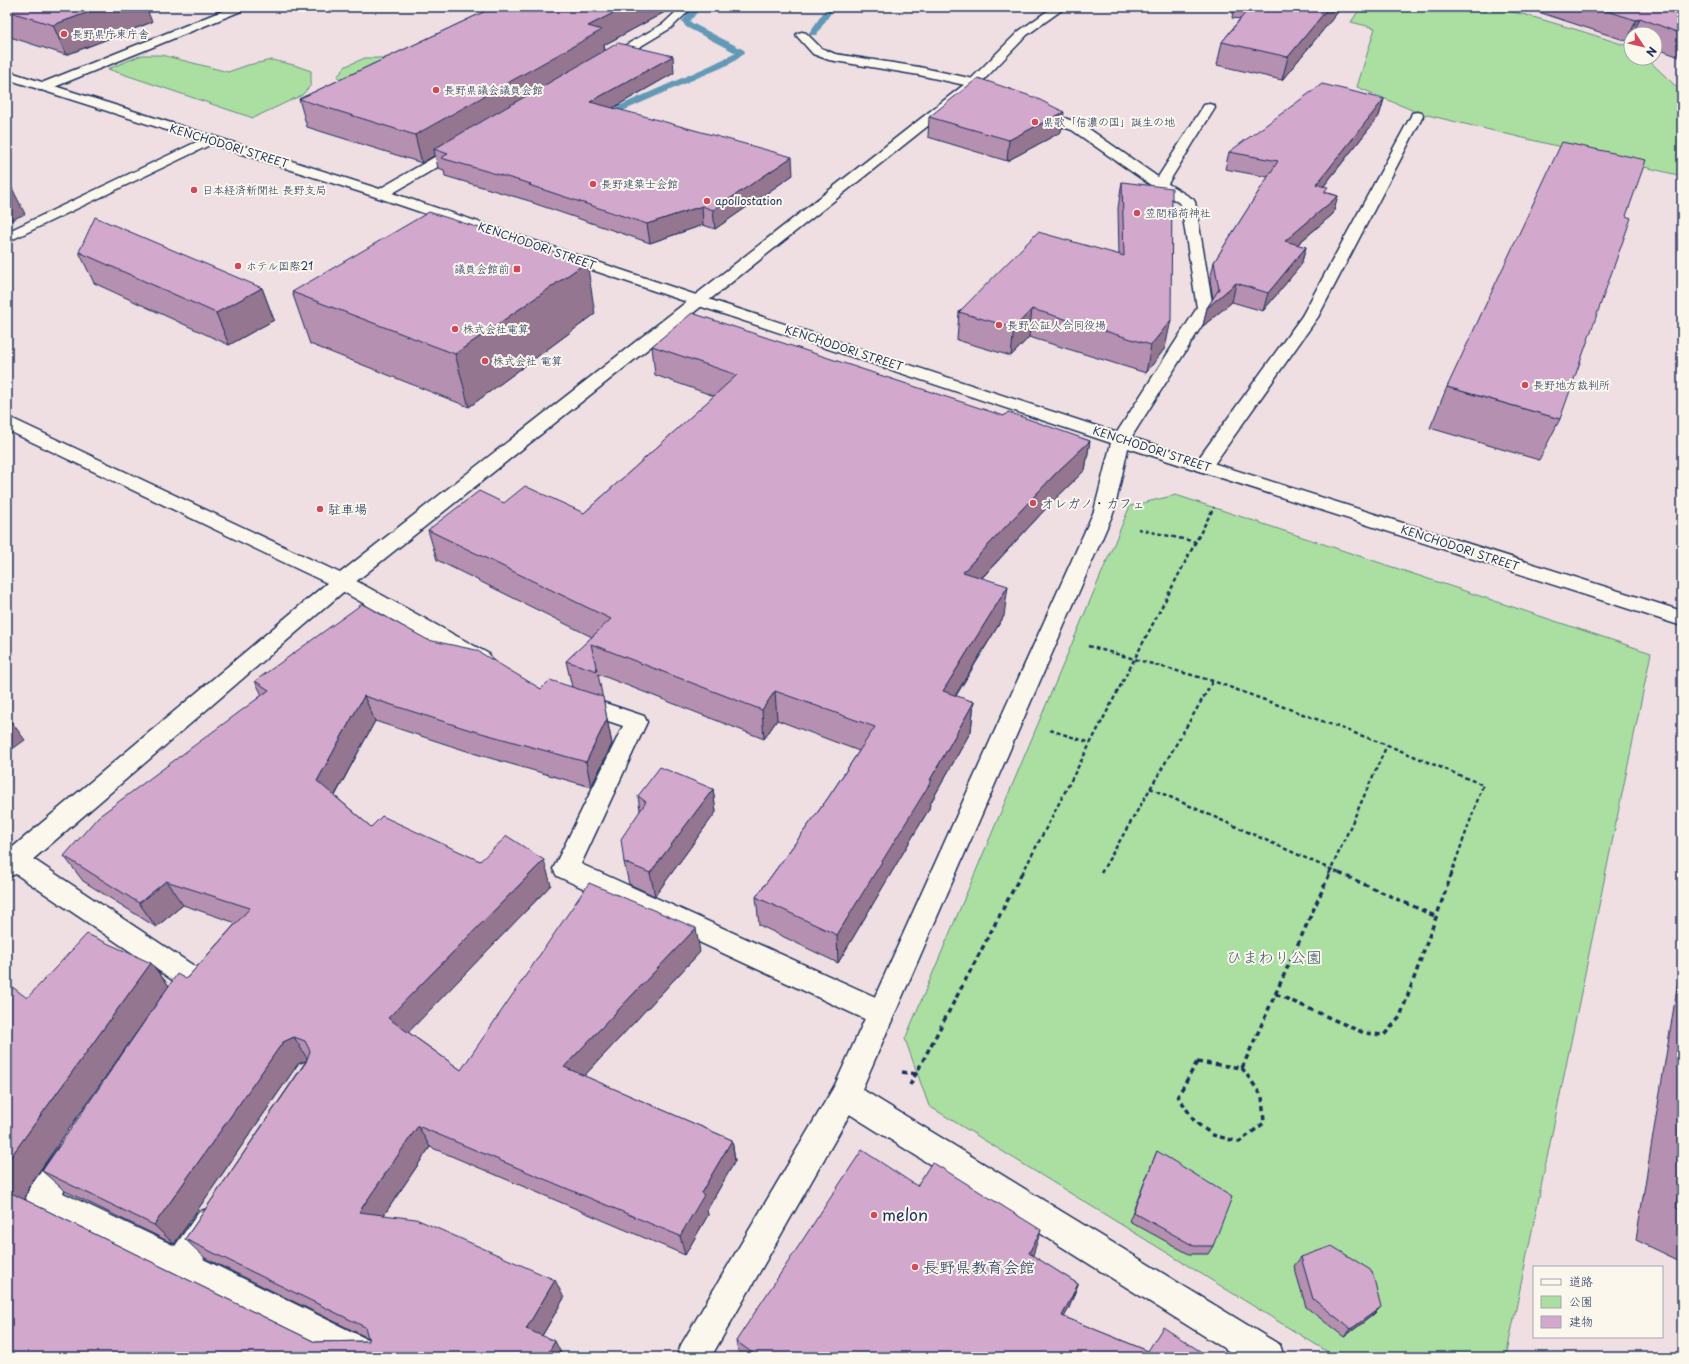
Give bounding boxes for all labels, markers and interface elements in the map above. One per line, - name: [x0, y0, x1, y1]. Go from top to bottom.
- place label: 長野県庁東庁舎: [72, 25, 149, 42]
- north arrow: [1623, 26, 1663, 66]
- marker: 長野県庁東庁舎: [59, 29, 69, 39]
- text: N: [1642, 44, 1661, 61]
- place label: 長野県議会議員会館: [444, 81, 543, 98]
- marker: 長野県議会議員会館: [431, 85, 441, 95]
- place label: 県歌「信濃の国」誕生の地: [1043, 113, 1175, 130]
- marker: 県歌「信濃の国」誕生の地: [1030, 117, 1040, 127]
- street label: KENCHODORI STREET: [168, 119, 291, 172]
- place label: 長野建築士会館: [601, 175, 678, 192]
- marker: 長野建築士会館: [588, 179, 598, 189]
- place label: 日本経済新聞社 長野支局: [202, 181, 327, 198]
- marker: 日本経済新聞社 長野支局: [189, 185, 199, 195]
- place label: apollostation: [715, 192, 782, 209]
- marker: apollostation: [702, 196, 712, 206]
- place label: 笠間稲荷神社: [1145, 204, 1211, 221]
- marker: 笠間稲荷神社: [1132, 208, 1142, 218]
- street label: KENCHODORI STREET: [476, 217, 599, 274]
- place label: ホテル国際21: [246, 257, 313, 274]
- place label: 議員会館前: [454, 260, 509, 277]
- marker: ホテル国際21: [233, 261, 243, 271]
- marker: 議員会館前: [512, 264, 522, 274]
- place label: 長野公証人合同役場: [1007, 316, 1106, 333]
- place label: 株式会社電算: [463, 320, 529, 337]
- street label: KENCHODORI STREET: [783, 320, 906, 375]
- marker: 長野公証人合同役場: [994, 320, 1004, 330]
- marker: 株式会社電算: [450, 324, 460, 334]
- place label: 株式会社 電算: [493, 352, 563, 369]
- marker: 株式会社 電算: [480, 356, 490, 366]
- place label: 長野地方裁判所: [1533, 376, 1610, 393]
- marker: 長野地方裁判所: [1520, 380, 1530, 390]
- street label: KENCHODORI STREET: [1091, 421, 1214, 476]
- place label: オレガノ・カフェ: [1041, 493, 1145, 512]
- marker: オレガノ・カフェ: [1028, 498, 1038, 508]
- place label: 駐車場: [328, 499, 367, 518]
- marker: 駐車場: [315, 504, 325, 514]
- street label: KENCHODORI STREET: [1399, 520, 1522, 575]
- park label: ひまわり公園: [1226, 944, 1322, 968]
- place label: melon: [882, 1202, 928, 1226]
- marker: melon: [869, 1210, 879, 1220]
- place label: 長野県教育会館: [923, 1254, 1035, 1278]
- marker: 長野県教育会館: [910, 1262, 920, 1272]
- legend: [1533, 1266, 1663, 1338]
- text: 道路: [1569, 1272, 1593, 1290]
- text: 公園: [1569, 1292, 1593, 1310]
- text: 建物: [1569, 1312, 1593, 1330]

